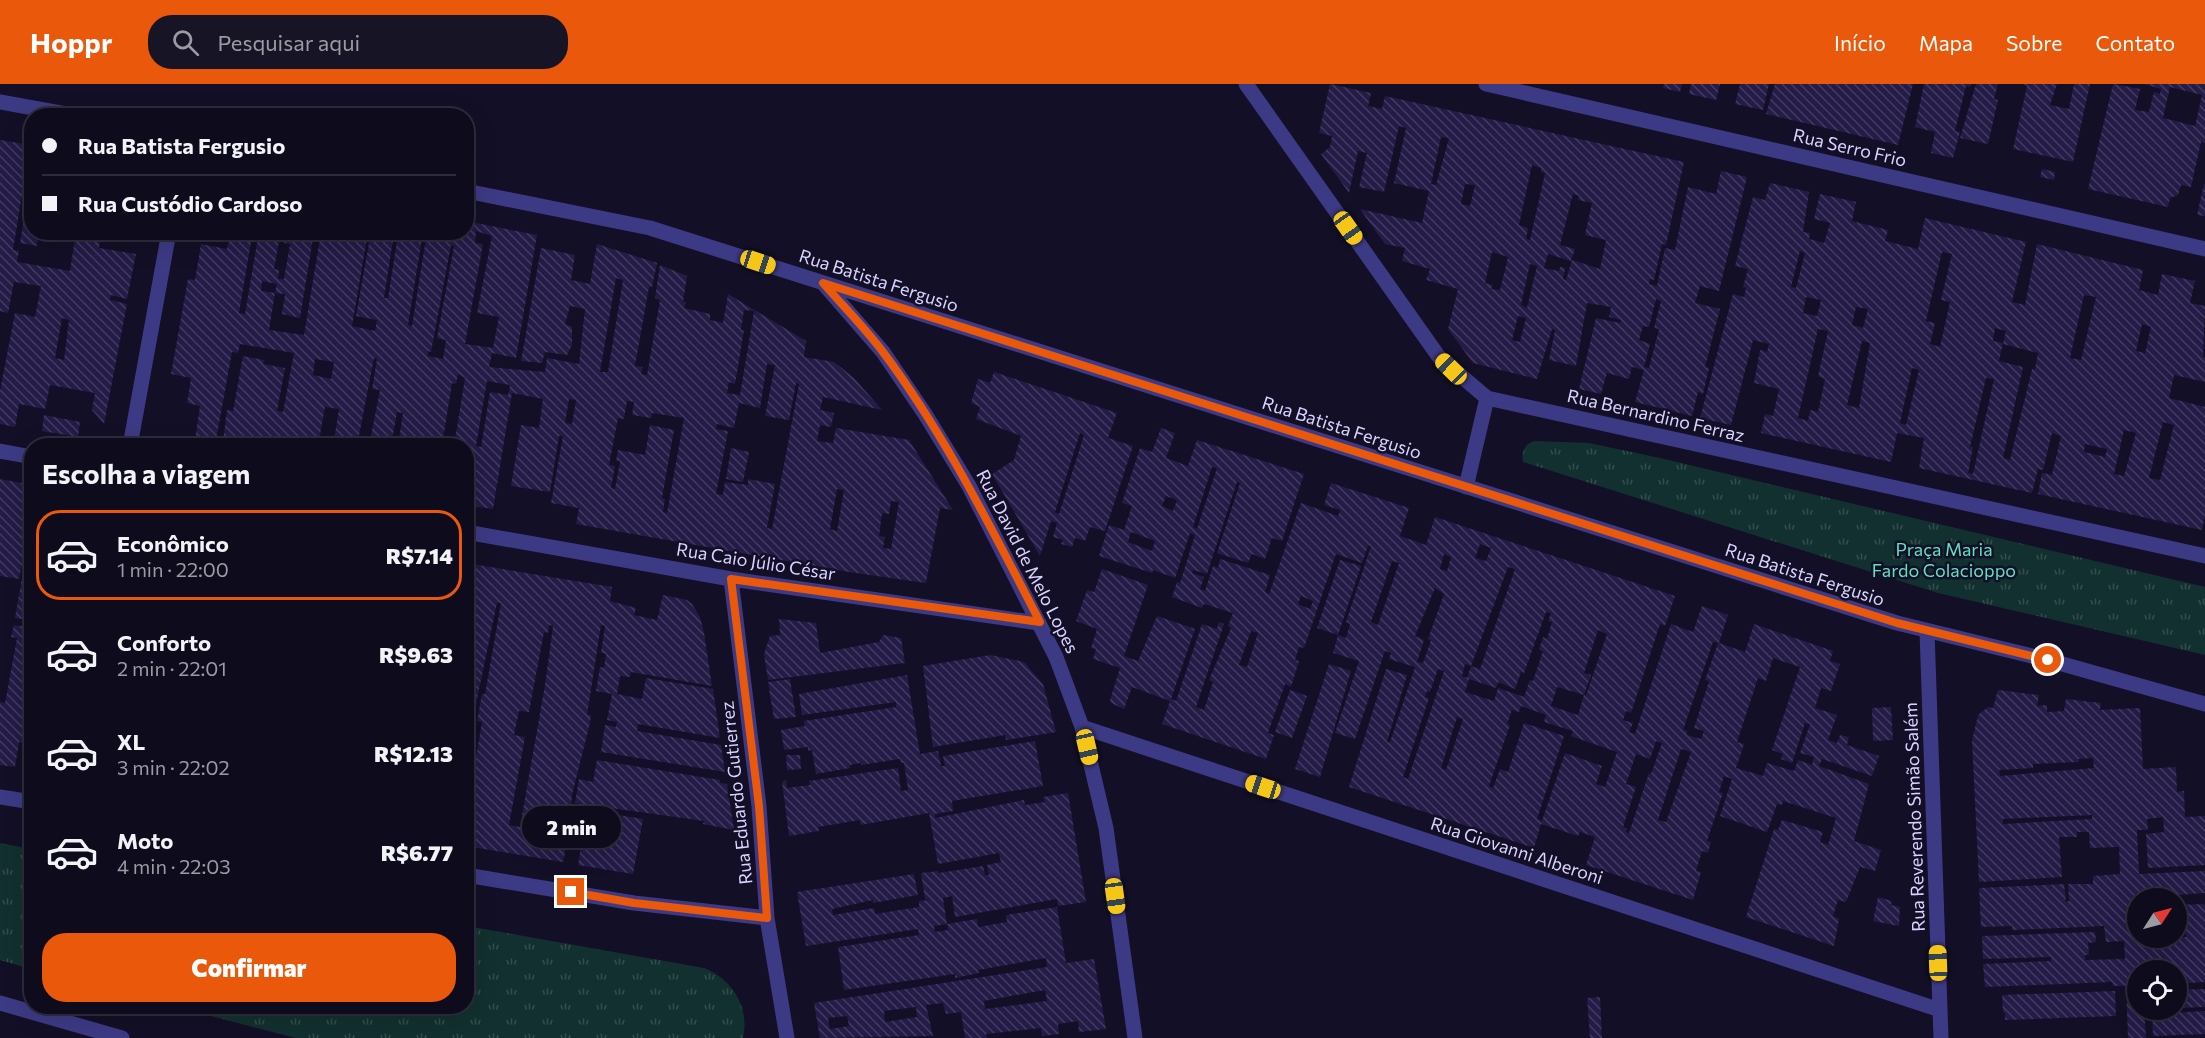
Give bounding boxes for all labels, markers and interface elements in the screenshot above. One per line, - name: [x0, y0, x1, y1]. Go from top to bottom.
- search box: [148, 15, 568, 69]
- text: Hoppr: [30, 25, 112, 59]
- icon: search: [169, 26, 202, 59]
- text: Pesquisar aqui: [217, 29, 360, 56]
- text: Início: [1834, 30, 1886, 55]
- text: Mapa: [1919, 30, 1973, 55]
- text: Sobre: [2006, 30, 2062, 55]
- text: Contato: [2095, 30, 2175, 55]
- street label: Rua Serro Frio: [1791, 123, 1909, 171]
- text: Rua Batista Fergusio: [78, 132, 285, 159]
- text: Rua Custódio Cardoso: [78, 190, 302, 217]
- car: [1330, 208, 1366, 248]
- street label: Rua Batista Fergusio: [797, 244, 961, 316]
- car: [738, 248, 778, 276]
- car: [1432, 350, 1470, 388]
- street label: Rua Bernardino Ferraz: [1565, 384, 1747, 446]
- street label: Rua Batista Fergusio: [1260, 391, 1424, 463]
- text: Escolha a viagem: [42, 457, 250, 490]
- street label: Rua David de Melo Lopes: [972, 465, 1084, 657]
- icon: car: [45, 528, 99, 582]
- text: Econômico: [117, 530, 229, 557]
- street label: Rua Caio Júlio César: [675, 538, 837, 584]
- street label: Rua Batista Fergusio: [1723, 538, 1887, 610]
- park label: Praça Maria Fardo Colacioppo: [1872, 538, 2016, 581]
- text: R$7.14: [386, 542, 453, 569]
- text: 1 min · 22:00: [117, 557, 229, 581]
- icon: car: [45, 627, 99, 681]
- text: Conforto: [117, 629, 211, 656]
- text: R$9.63: [379, 641, 453, 668]
- route start: [2034, 646, 2061, 673]
- text: 2 min · 22:01: [117, 656, 227, 680]
- street label: Rua Eduardo Gutierrez: [715, 700, 757, 886]
- street label: Rua Reverendo Simão Salém: [1899, 702, 1929, 932]
- icon: car: [45, 726, 99, 780]
- car: [1074, 727, 1100, 767]
- text: XL: [117, 728, 145, 755]
- text: R$12.13: [374, 740, 453, 767]
- text: 3 min · 22:02: [117, 755, 230, 779]
- car: [1243, 773, 1283, 801]
- callout: 2 min: [522, 805, 620, 847]
- street label: Rua Giovanni Alberoni: [1428, 812, 1606, 888]
- text: 2 min: [546, 815, 597, 839]
- icon: car: [45, 825, 99, 879]
- text: Moto: [117, 827, 173, 854]
- text: R$6.77: [381, 839, 453, 866]
- text: 4 min · 22:03: [117, 854, 231, 878]
- car: [1104, 877, 1126, 915]
- route end: [557, 878, 584, 905]
- north arrow: [2127, 888, 2187, 948]
- map controls: [2127, 888, 2187, 1020]
- button: Confirmar: [42, 933, 456, 1002]
- car: [1928, 945, 1948, 981]
- button: locate: [2127, 960, 2187, 1020]

